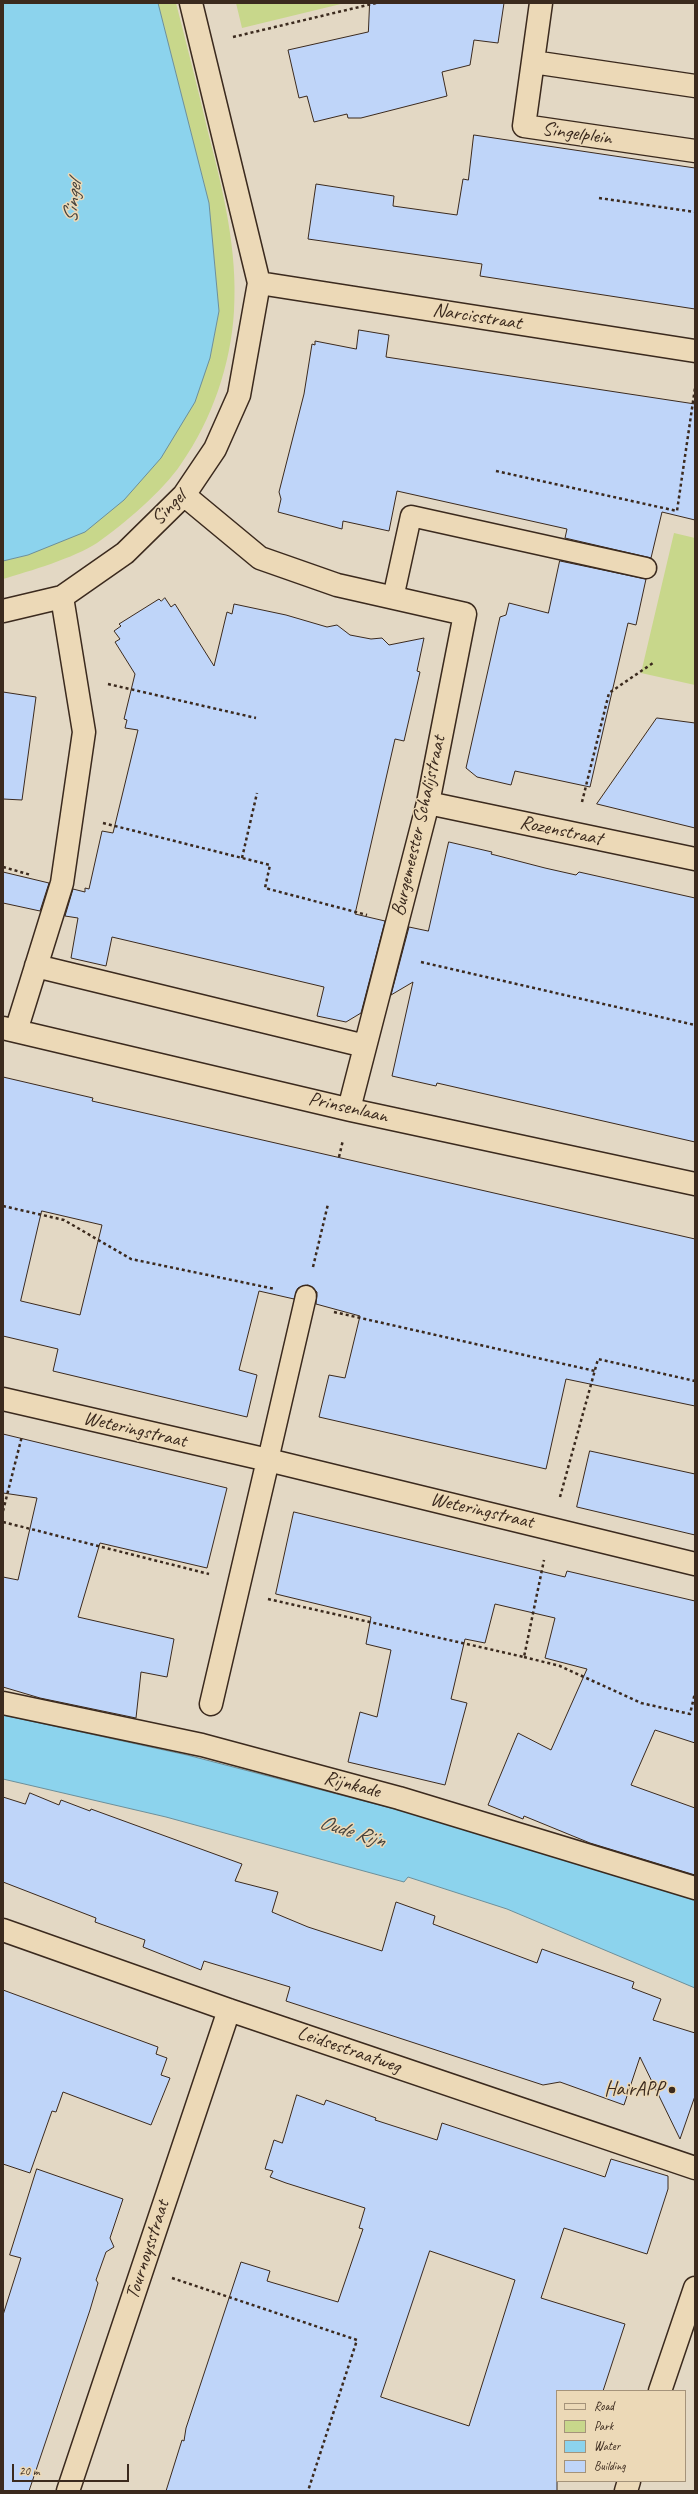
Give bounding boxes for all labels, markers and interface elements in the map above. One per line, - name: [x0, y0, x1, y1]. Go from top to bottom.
- street label: Singelplein: [541, 117, 613, 151]
- water label: Singel: [58, 180, 88, 224]
- street label: Narcisstraat: [431, 298, 523, 336]
- street label: Singel: [147, 485, 191, 531]
- street label: Burgemeester Schalijstraat: [387, 733, 451, 919]
- street label: Rozenstraat: [518, 811, 604, 851]
- street label: Prinsenlaan: [306, 1087, 390, 1129]
- street label: Weteringstraat: [81, 1406, 189, 1454]
- street label: Weteringstraat: [428, 1487, 536, 1535]
- street label: Rijnkade: [321, 1766, 383, 1804]
- water label: Oude Rijn: [316, 1810, 388, 1854]
- street label: Leidsestraatweg: [294, 2021, 404, 2079]
- place label: HairAPP: [604, 2078, 664, 2102]
- marker: HairAPP: [667, 2085, 677, 2095]
- street label: Tournoysstraat: [121, 2197, 175, 2303]
- legend: [556, 2390, 686, 2482]
- text: Road: [594, 2398, 614, 2414]
- text: Park: [594, 2418, 613, 2434]
- text: Water: [594, 2438, 620, 2454]
- scale bar: [14, 2456, 131, 2482]
- text: Building: [594, 2458, 626, 2474]
- text: 20 m: [19, 2463, 39, 2479]

